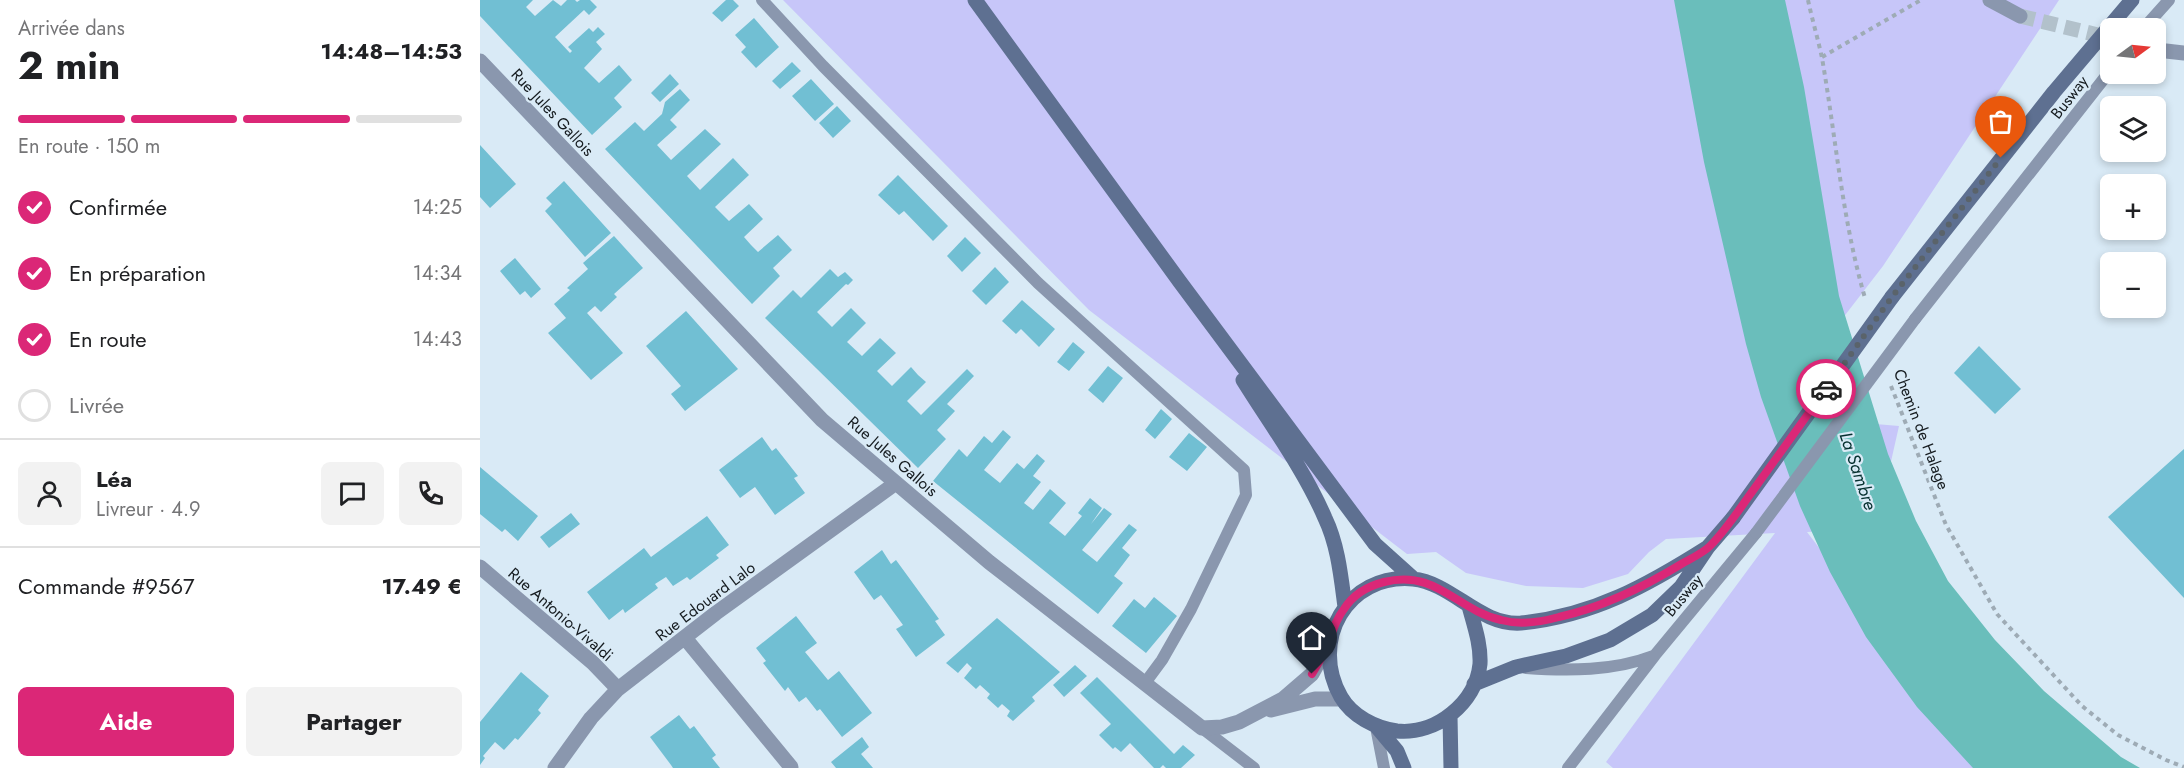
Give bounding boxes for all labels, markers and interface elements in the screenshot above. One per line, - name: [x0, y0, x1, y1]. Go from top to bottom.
- text: Arrivée dans: [18, 14, 125, 43]
- north arrow: [2100, 18, 2166, 84]
- map controls: [2100, 18, 2166, 318]
- text: 14:48–14:53: [320, 35, 462, 67]
- text: 2 min: [18, 37, 120, 94]
- street label: Rue Jules Gallois: [506, 63, 599, 161]
- street label: Busway: [2045, 70, 2094, 124]
- pin: [1975, 96, 2026, 158]
- button: layers: [2100, 96, 2166, 162]
- icon: bag: [1984, 105, 2017, 138]
- text: En route · 150 m: [18, 132, 160, 161]
- button: +: [2100, 174, 2166, 240]
- icon: check: [18, 191, 51, 224]
- text: Confirmée: [69, 191, 167, 223]
- text: 14:25: [413, 193, 462, 222]
- button: −: [2100, 252, 2166, 318]
- icon: check: [18, 257, 51, 290]
- text: En préparation: [69, 257, 206, 289]
- text: 14:34: [413, 259, 462, 288]
- icon: check: [18, 323, 51, 356]
- text: En route: [69, 323, 147, 355]
- text: 14:43: [413, 325, 462, 354]
- courier: [1796, 359, 1856, 419]
- street label: Chemin de Halage: [1888, 366, 1955, 493]
- icon: car: [1810, 373, 1843, 406]
- text: Livrée: [69, 389, 124, 421]
- street label: Rue Jules Gallois: [843, 411, 943, 502]
- water label: La Sambre: [1833, 428, 1883, 514]
- button: person: [18, 462, 81, 525]
- button: chat: [321, 462, 384, 525]
- button: phone: [399, 462, 462, 525]
- text: Léa: [96, 463, 132, 495]
- text: Livreur · 4.9: [96, 495, 200, 524]
- street label: Rue Edouard Lalo: [651, 556, 760, 647]
- street label: Rue Antonio-Vivaldi: [503, 562, 618, 667]
- street label: Busway: [1659, 568, 1709, 622]
- text: Commande #9567: [18, 570, 195, 602]
- text: 17.49 €: [382, 570, 462, 602]
- pin: [1286, 612, 1337, 674]
- icon: home: [1295, 621, 1328, 654]
- button: Aide: [18, 687, 234, 756]
- button: Partager: [246, 687, 462, 756]

